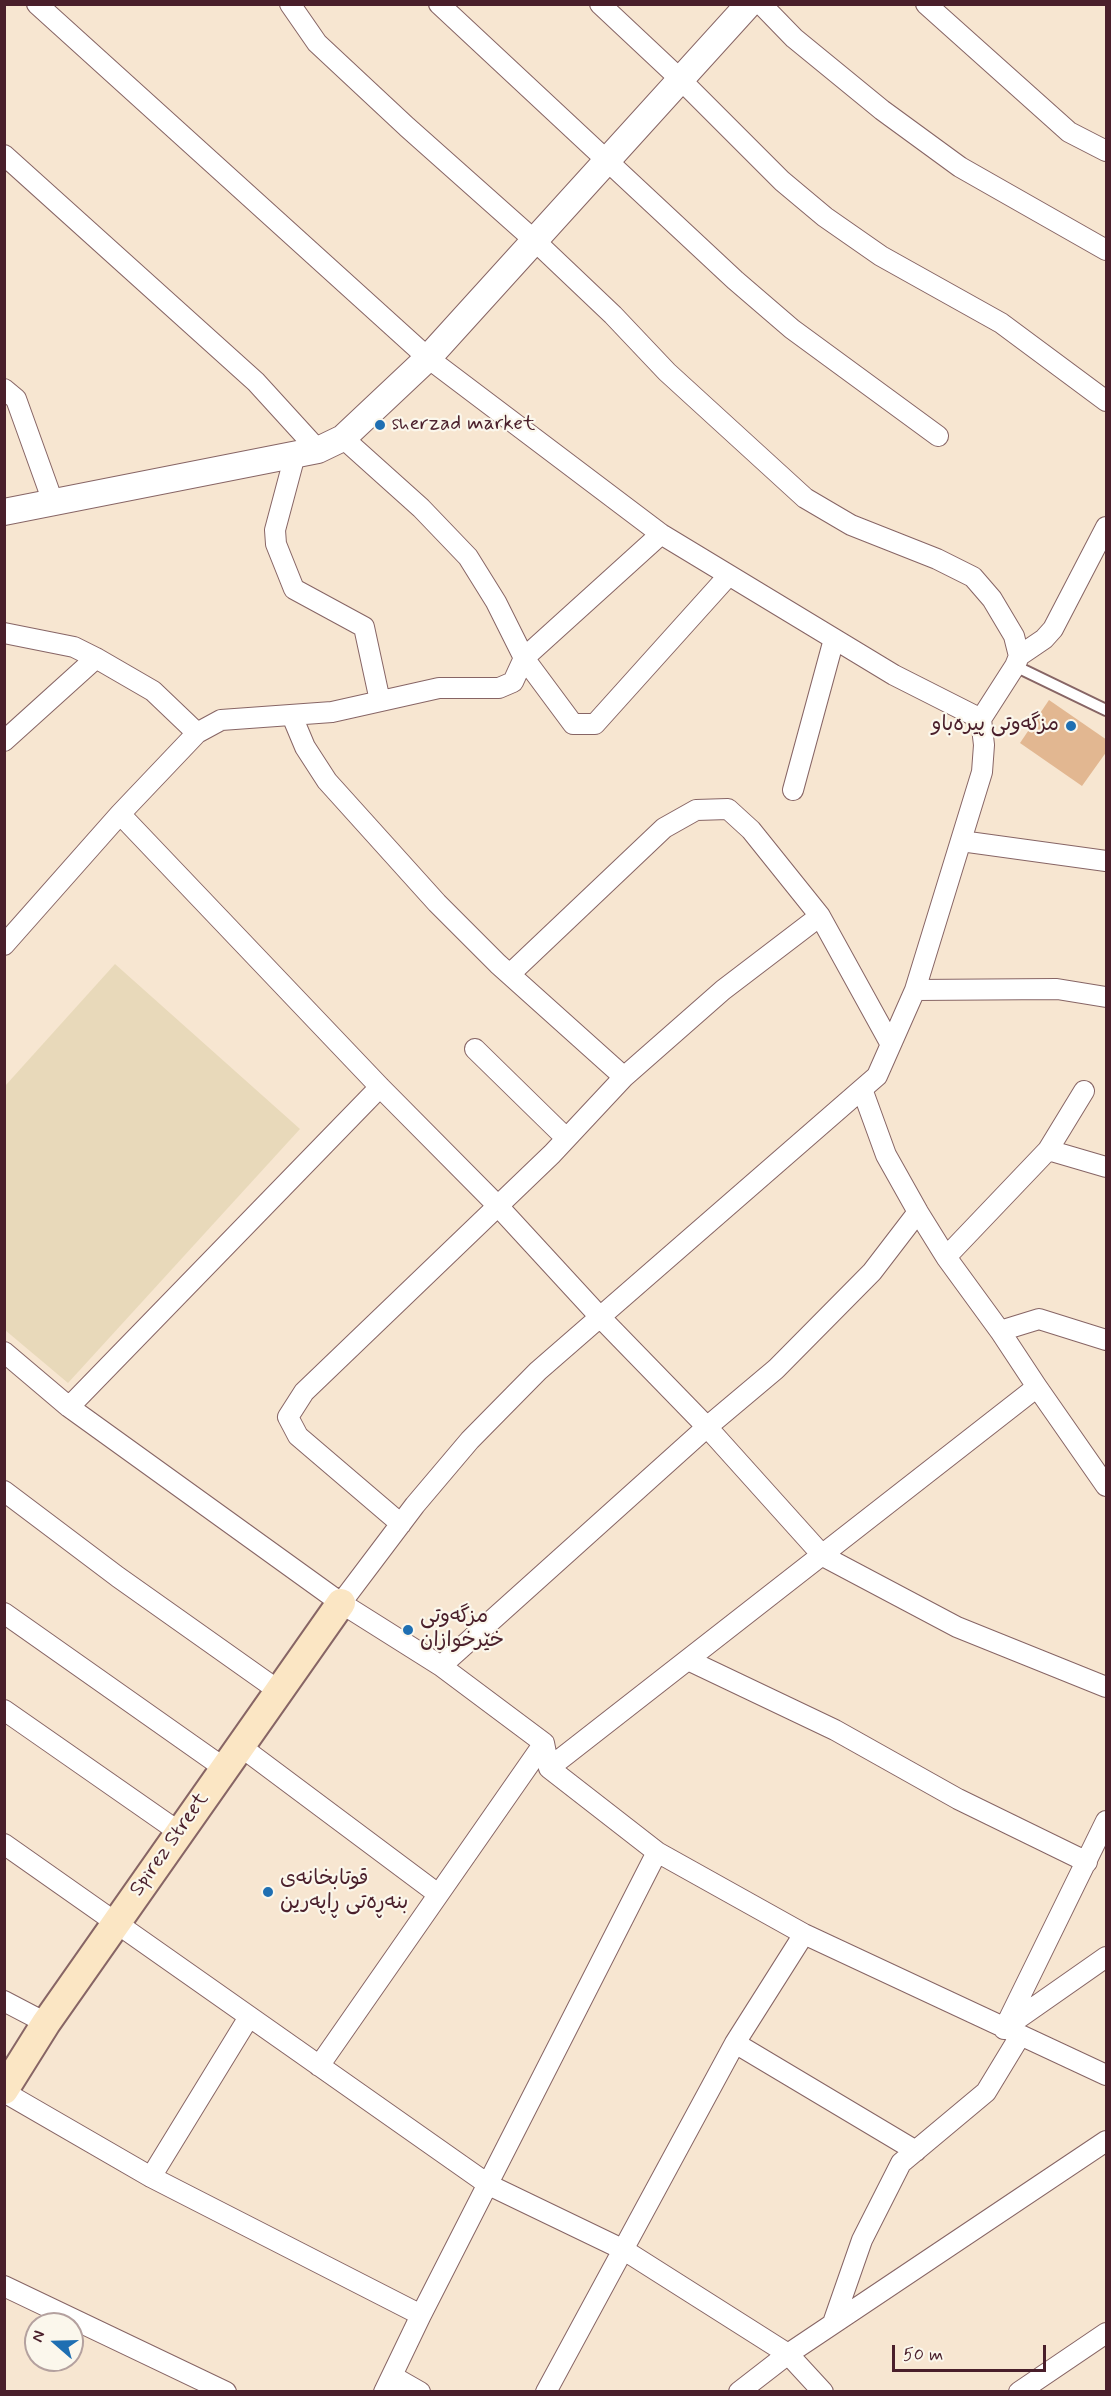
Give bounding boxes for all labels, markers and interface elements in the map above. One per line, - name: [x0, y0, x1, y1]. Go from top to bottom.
- place label: sherzad market: [392, 412, 535, 438]
- marker: sherzad market: [373, 418, 387, 432]
- place label: مزگەوتی پیرەباو: [932, 713, 1059, 739]
- marker: مزگەوتی پیرەباو: [1064, 719, 1078, 733]
- place label: مزگەوتی خێرخوازان: [420, 1605, 504, 1655]
- marker: مزگەوتی خێرخوازان: [401, 1623, 415, 1637]
- street label: Spirez Street: [125, 1788, 215, 1902]
- place label: قوتابخانەی بنەڕەتی ڕاپەرین: [280, 1867, 408, 1917]
- marker: قوتابخانەی بنەڕەتی ڕاپەرین: [261, 1885, 275, 1899]
- north arrow: [24, 2312, 84, 2372]
- text: N: [27, 2328, 50, 2345]
- scale bar: [895, 2333, 1050, 2371]
- text: 50 m: [903, 2343, 943, 2367]

